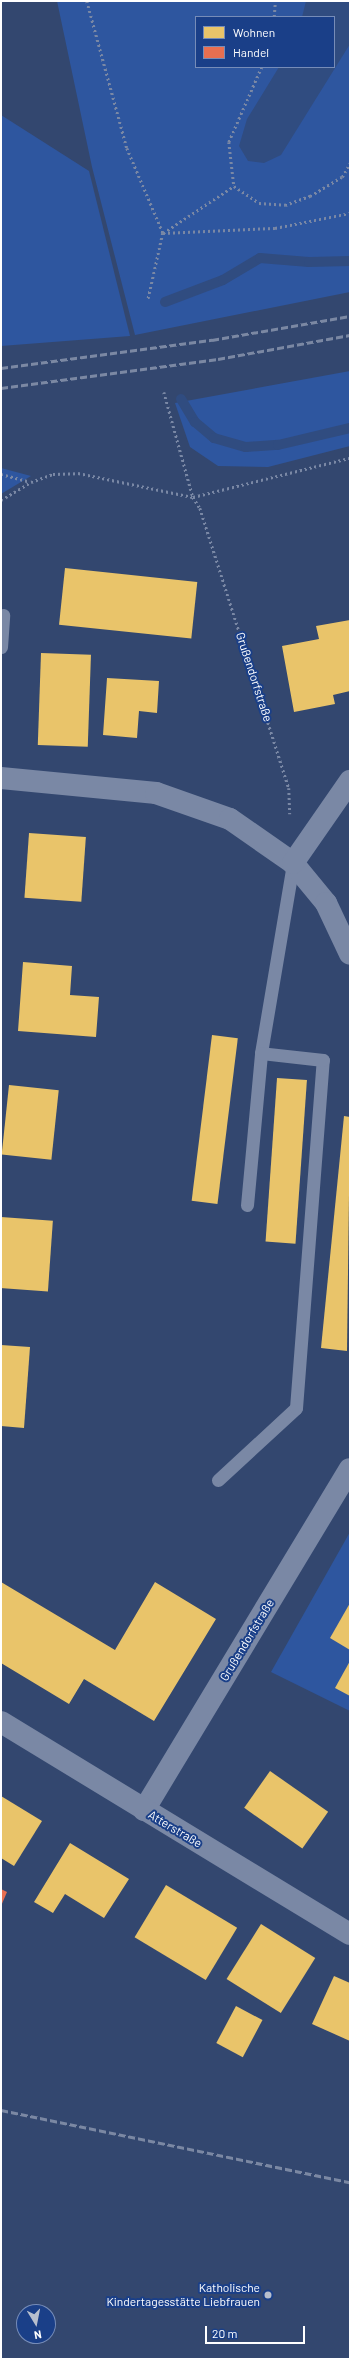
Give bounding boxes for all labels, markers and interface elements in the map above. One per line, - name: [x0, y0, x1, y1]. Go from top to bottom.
- legend: [195, 16, 335, 68]
- text: Wohnen: [233, 25, 275, 39]
- text: Handel: [233, 45, 269, 59]
- street label: Grußendorfstraße: [233, 631, 275, 723]
- street label: Grußendorfstraße: [217, 1596, 277, 1684]
- street label: Atterstraße: [146, 1807, 204, 1851]
- place label: Katholische Kindertagesstätte Liebfrauen: [106, 2281, 260, 2309]
- marker: Katholische Kindertagesstätte Liebfrauen: [263, 2290, 273, 2300]
- north arrow: [16, 2304, 56, 2344]
- scale bar: [207, 2318, 307, 2344]
- text: 20 m: [212, 2326, 238, 2340]
- text: N: [33, 2328, 43, 2342]

